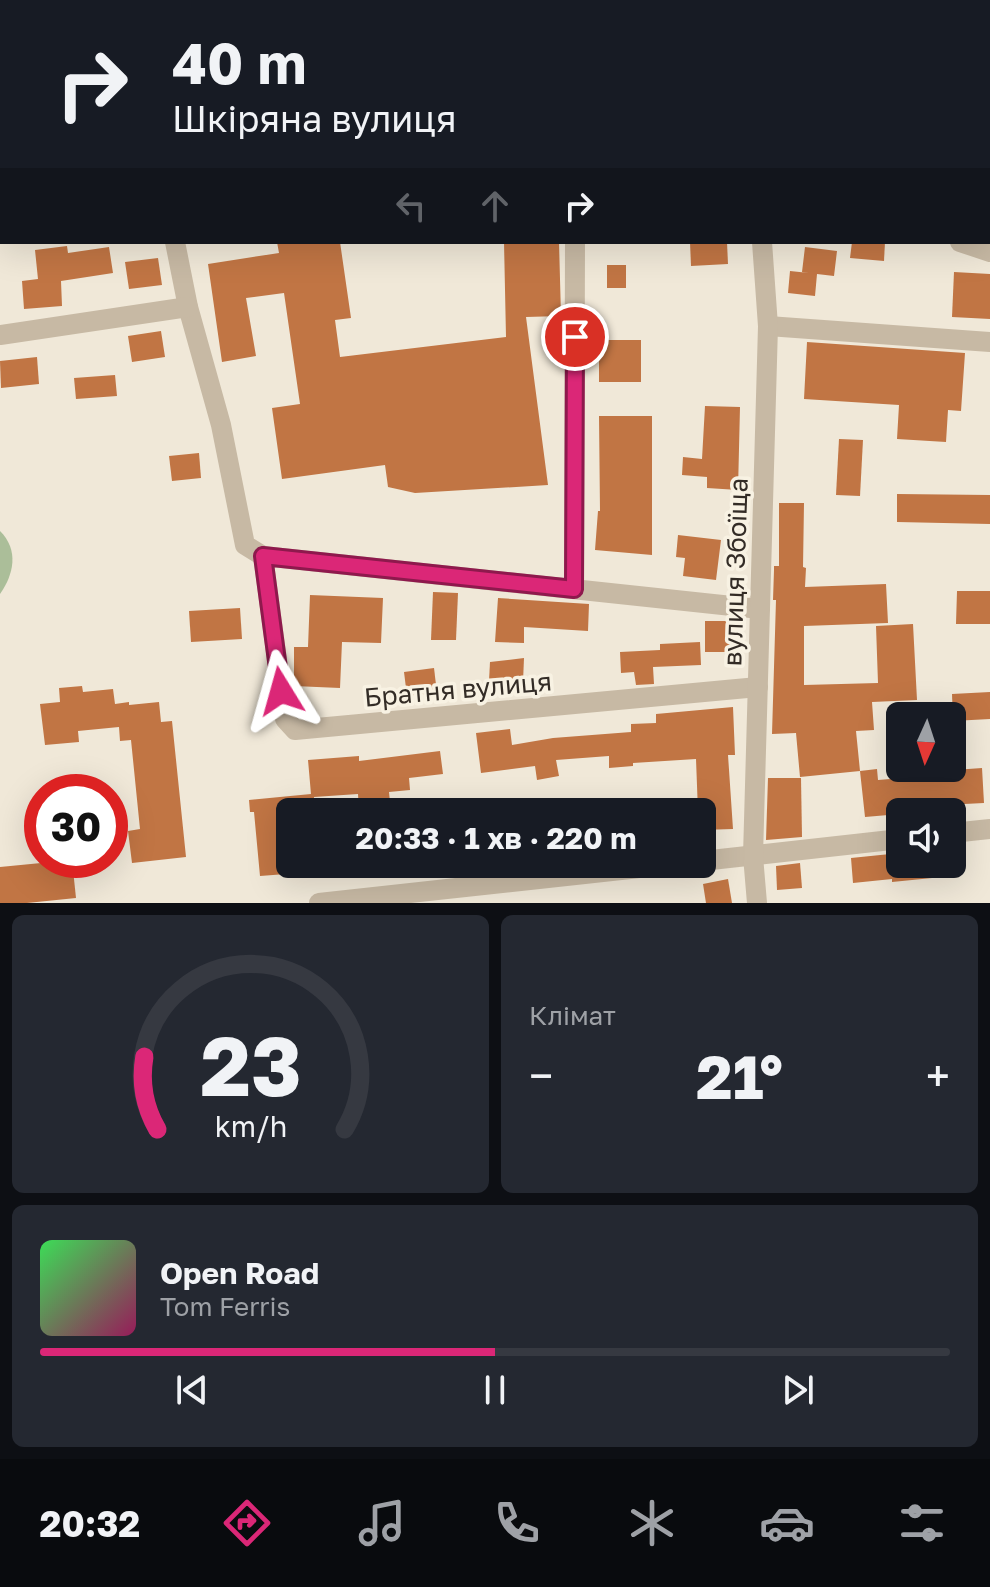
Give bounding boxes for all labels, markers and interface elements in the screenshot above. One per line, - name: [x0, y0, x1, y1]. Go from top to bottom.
- text: 40 m: [172, 29, 306, 96]
- icon: right: [40, 32, 144, 136]
- text: Шкіряна вулиця: [172, 97, 457, 140]
- icon: left: [389, 184, 433, 228]
- icon: ahead: [473, 184, 517, 228]
- icon: right: [557, 184, 601, 228]
- pin: [541, 303, 609, 371]
- icon: arrive: [553, 315, 597, 359]
- street label: вулиця Збоїща: [716, 477, 754, 667]
- position arrow: [239, 649, 323, 733]
- street label: Братня вулиця: [363, 665, 553, 713]
- north arrow: [886, 702, 966, 782]
- map controls: [886, 702, 966, 878]
- speed limit sign: 30: [24, 774, 128, 878]
- button: sound: [886, 798, 966, 878]
- text: 20:33 · 1 хв · 220 m: [356, 820, 636, 856]
- text: Клімат: [529, 1000, 616, 1031]
- text: 23: [200, 1014, 301, 1114]
- text: 21°: [696, 1040, 783, 1112]
- text: −: [529, 1049, 553, 1102]
- text: +: [926, 1049, 950, 1102]
- text: km/h: [214, 1109, 287, 1143]
- text: Open Road: [160, 1255, 319, 1291]
- text: Tom Ferris: [160, 1291, 290, 1322]
- icon: previous: [170, 1368, 214, 1412]
- icon: pause: [473, 1368, 517, 1412]
- icon: next: [776, 1368, 820, 1412]
- icon: directions: [219, 1495, 275, 1551]
- icon: music: [354, 1495, 410, 1551]
- icon: phone: [489, 1495, 545, 1551]
- icon: climate: [624, 1495, 680, 1551]
- icon: car: [759, 1495, 815, 1551]
- icon: filters: [894, 1495, 950, 1551]
- text: 20:32: [40, 1502, 140, 1545]

